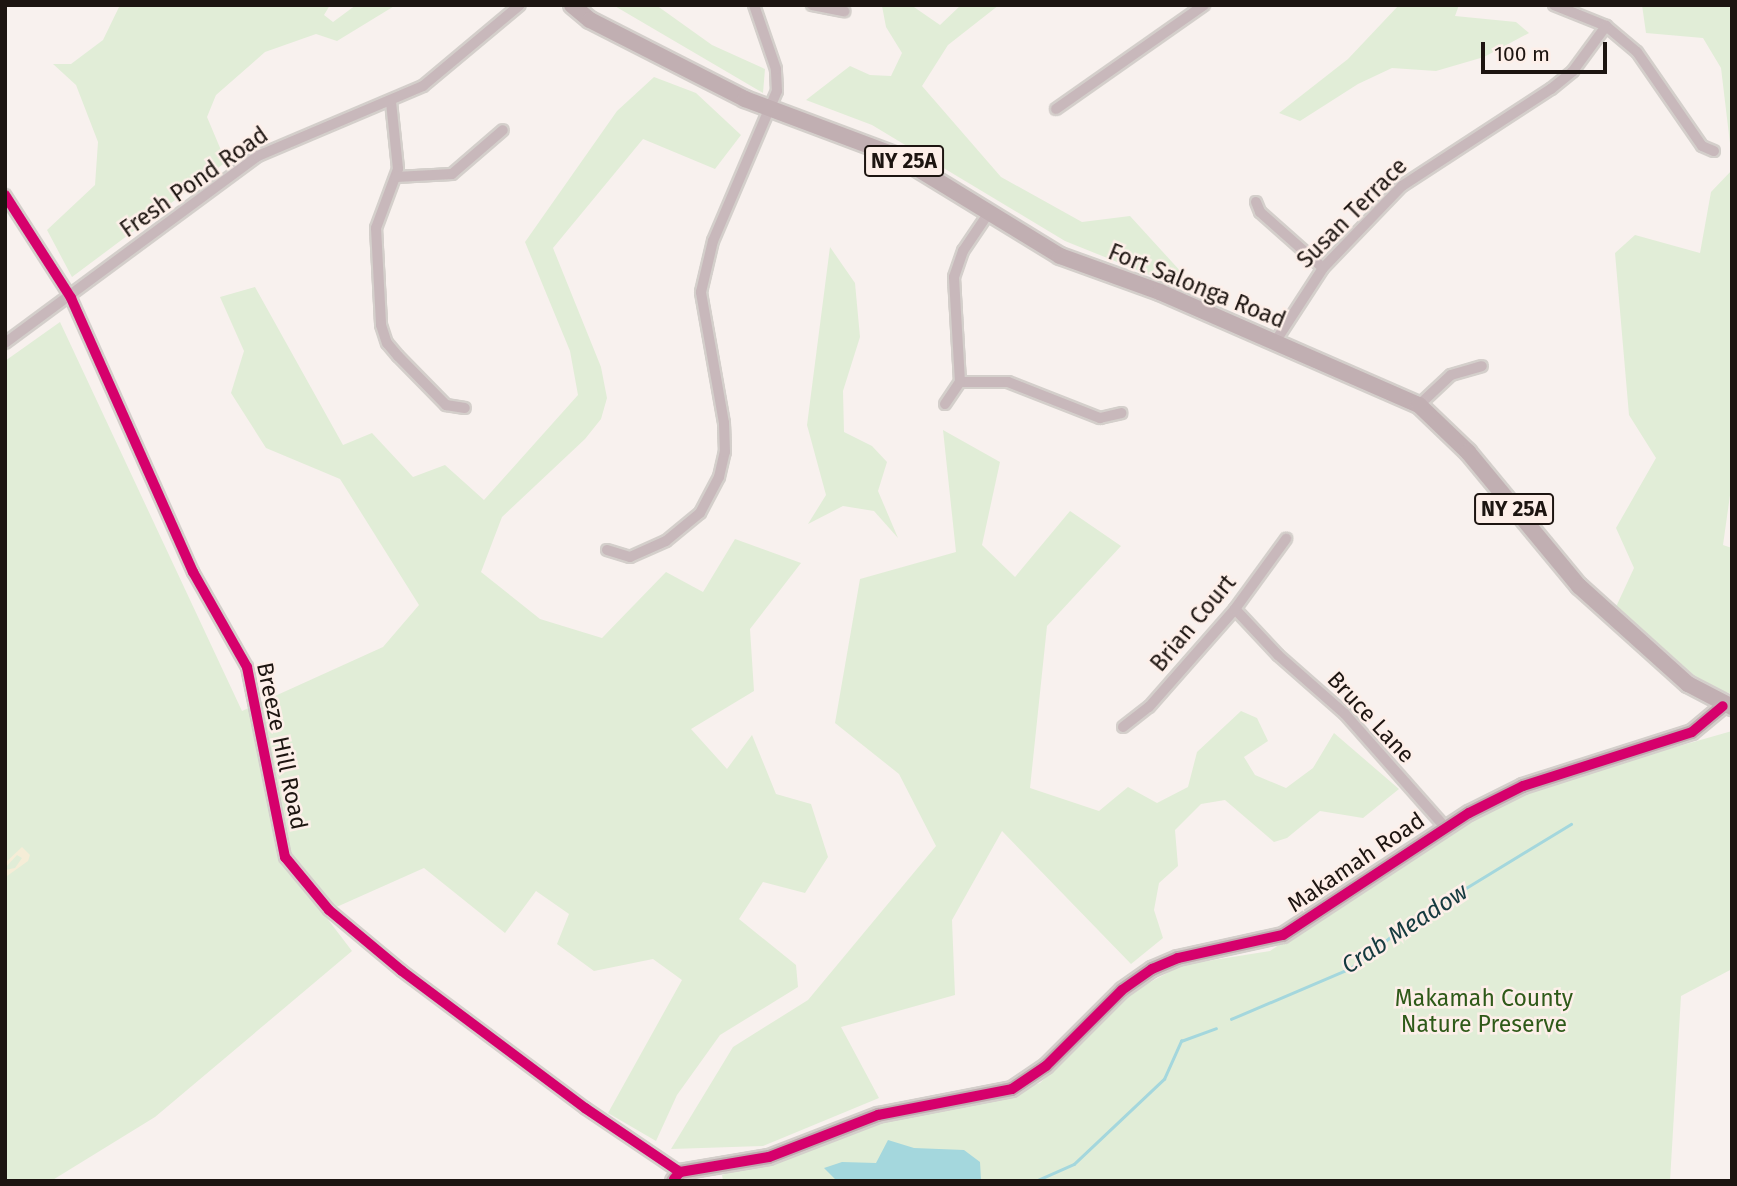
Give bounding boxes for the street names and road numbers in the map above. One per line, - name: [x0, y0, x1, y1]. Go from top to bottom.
- street label: Fresh Pond Road: [115, 121, 273, 243]
- road number: NY 25A: [864, 144, 944, 178]
- street label: Susan Terrace: [1291, 152, 1413, 274]
- street label: Fort Salonga Road: [1104, 238, 1290, 334]
- road number: NY 25A: [1474, 491, 1554, 526]
- street label: Brian Court: [1145, 569, 1241, 677]
- street label: Breeze Hill Road: [251, 660, 313, 832]
- street label: Bruce Lane: [1322, 665, 1420, 769]
- street label: Makamah Road: [1282, 806, 1430, 918]

